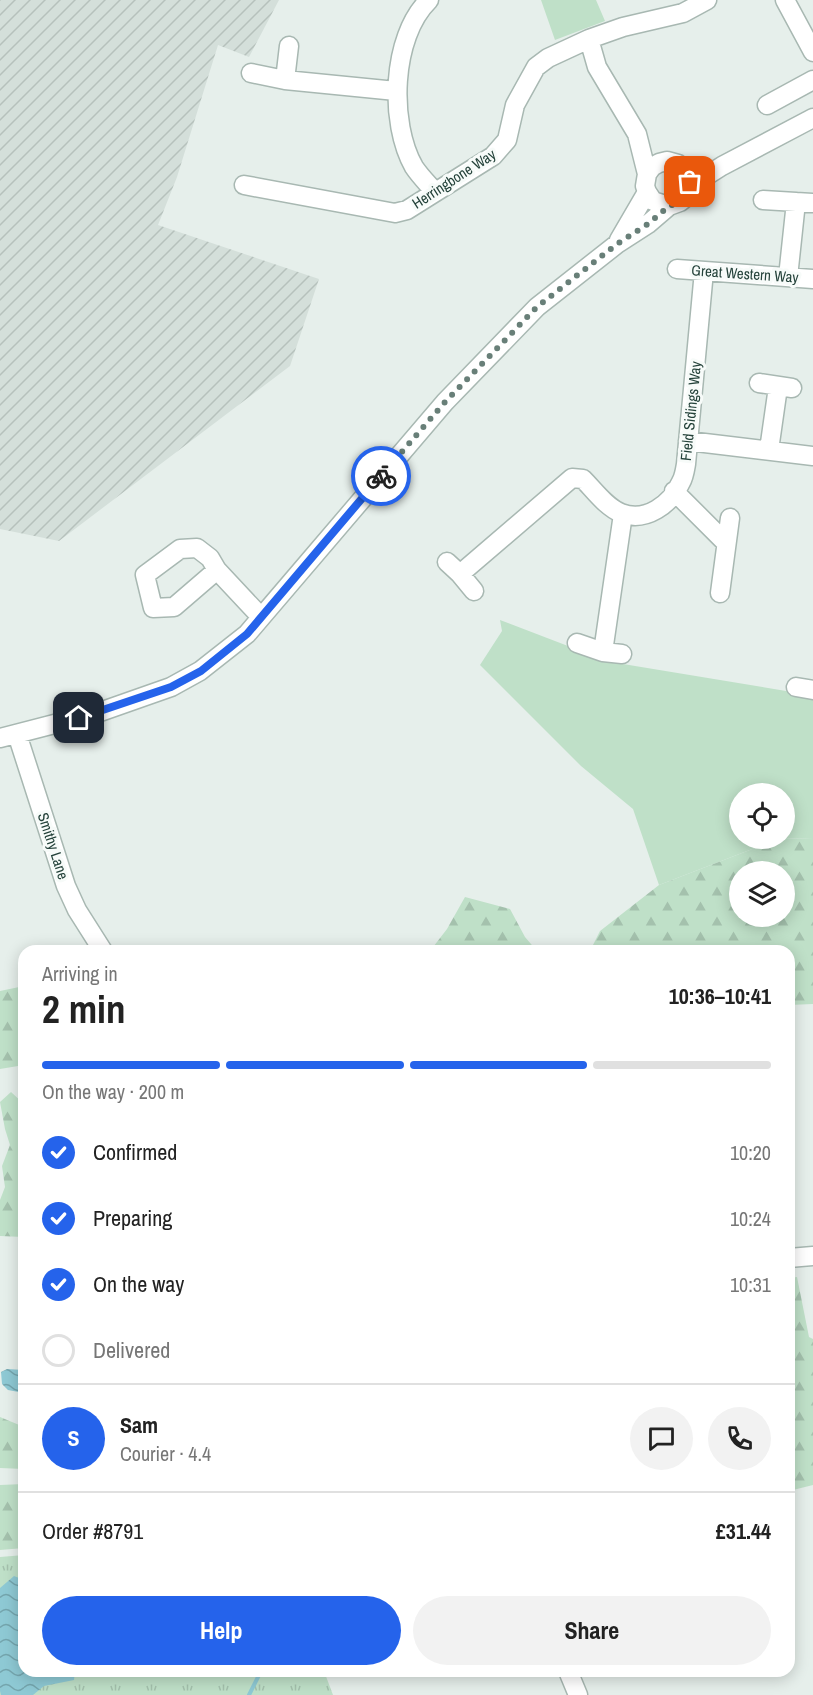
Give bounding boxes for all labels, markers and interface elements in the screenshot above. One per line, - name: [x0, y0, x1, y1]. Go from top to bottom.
- street label: Herringbone Way: [408, 143, 500, 214]
- pin: [664, 156, 715, 207]
- icon: bag: [673, 165, 706, 198]
- street label: Great Western Way: [691, 259, 800, 288]
- street label: Field Sidings Way: [675, 359, 706, 462]
- courier: [351, 446, 411, 506]
- icon: bike: [365, 460, 398, 493]
- pin: [53, 692, 104, 743]
- icon: home: [62, 701, 95, 734]
- map controls: [729, 783, 795, 927]
- button: locate: [729, 783, 795, 849]
- street label: Smithy Lane: [33, 810, 74, 882]
- button: layers: [729, 861, 795, 927]
- text: Arriving in: [42, 960, 118, 987]
- text: 10:36–10:41: [669, 981, 771, 1011]
- text: 2 min: [42, 983, 126, 1035]
- text: On the way · 200 m: [42, 1078, 184, 1105]
- icon: check: [42, 1136, 75, 1169]
- text: Confirmed: [93, 1137, 177, 1167]
- text: 10:20: [730, 1139, 771, 1166]
- icon: check: [42, 1202, 75, 1235]
- text: Preparing: [93, 1203, 172, 1233]
- text: 10:24: [730, 1205, 771, 1232]
- icon: check: [42, 1268, 75, 1301]
- text: On the way: [93, 1269, 184, 1299]
- text: 10:31: [730, 1271, 771, 1298]
- text: Delivered: [93, 1335, 170, 1365]
- button: chat: [630, 1407, 693, 1470]
- button: phone: [708, 1407, 771, 1470]
- text: Sam: [120, 1410, 158, 1440]
- text: S: [67, 1423, 80, 1453]
- text: Courier · 4.4: [120, 1440, 211, 1467]
- text: Order #8791: [42, 1516, 143, 1546]
- text: £31.44: [716, 1516, 771, 1546]
- button: Help: [42, 1596, 401, 1665]
- button: Share: [413, 1596, 771, 1665]

